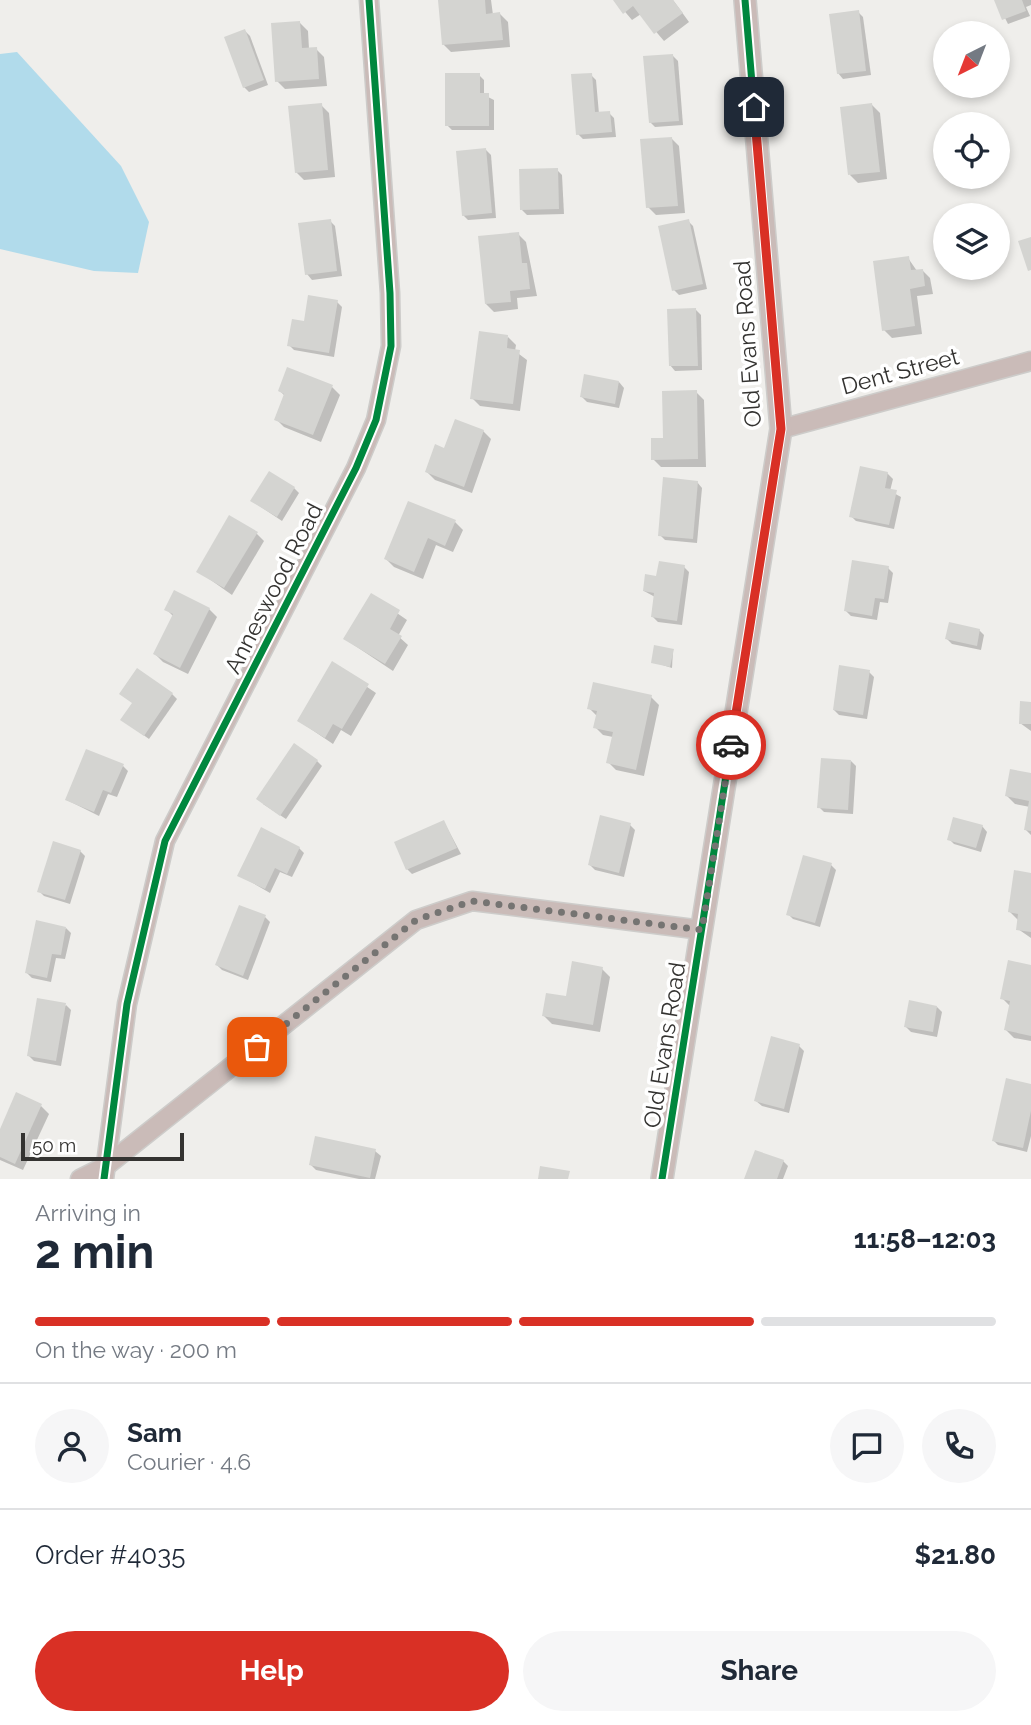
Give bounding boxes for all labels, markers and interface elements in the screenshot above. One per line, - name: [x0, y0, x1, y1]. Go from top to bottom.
- north arrow: [933, 21, 1010, 98]
- map controls: [933, 21, 1010, 280]
- pin: [724, 77, 784, 137]
- icon: home: [735, 88, 773, 126]
- button: locate: [933, 112, 1010, 189]
- button: layers: [933, 203, 1010, 280]
- street label: Old Evans Road: [728, 260, 766, 428]
- street label: Dent Street: [838, 342, 962, 400]
- street label: Anneswood Road: [218, 498, 328, 678]
- courier: [696, 710, 766, 780]
- icon: car: [712, 726, 750, 764]
- street label: Old Evans Road: [638, 960, 690, 1130]
- pin: [227, 1017, 287, 1077]
- icon: bag: [238, 1028, 276, 1066]
- scale bar: [21, 1130, 184, 1162]
- text: 50 m: [32, 1134, 76, 1156]
- text: Arriving in: [35, 1199, 141, 1226]
- text: 11:58–12:03: [854, 1224, 996, 1254]
- text: 2 min: [35, 1225, 154, 1279]
- text: On the way · 200 m: [35, 1336, 237, 1363]
- button: person: [35, 1409, 109, 1483]
- button: chat: [830, 1409, 904, 1483]
- button: phone: [922, 1409, 996, 1483]
- text: Sam: [127, 1418, 182, 1448]
- text: Courier · 4.6: [127, 1448, 251, 1475]
- text: Order #4035: [35, 1540, 185, 1570]
- text: $21.80: [914, 1540, 996, 1570]
- button: Help: [35, 1631, 509, 1711]
- button: Share: [523, 1631, 996, 1711]

